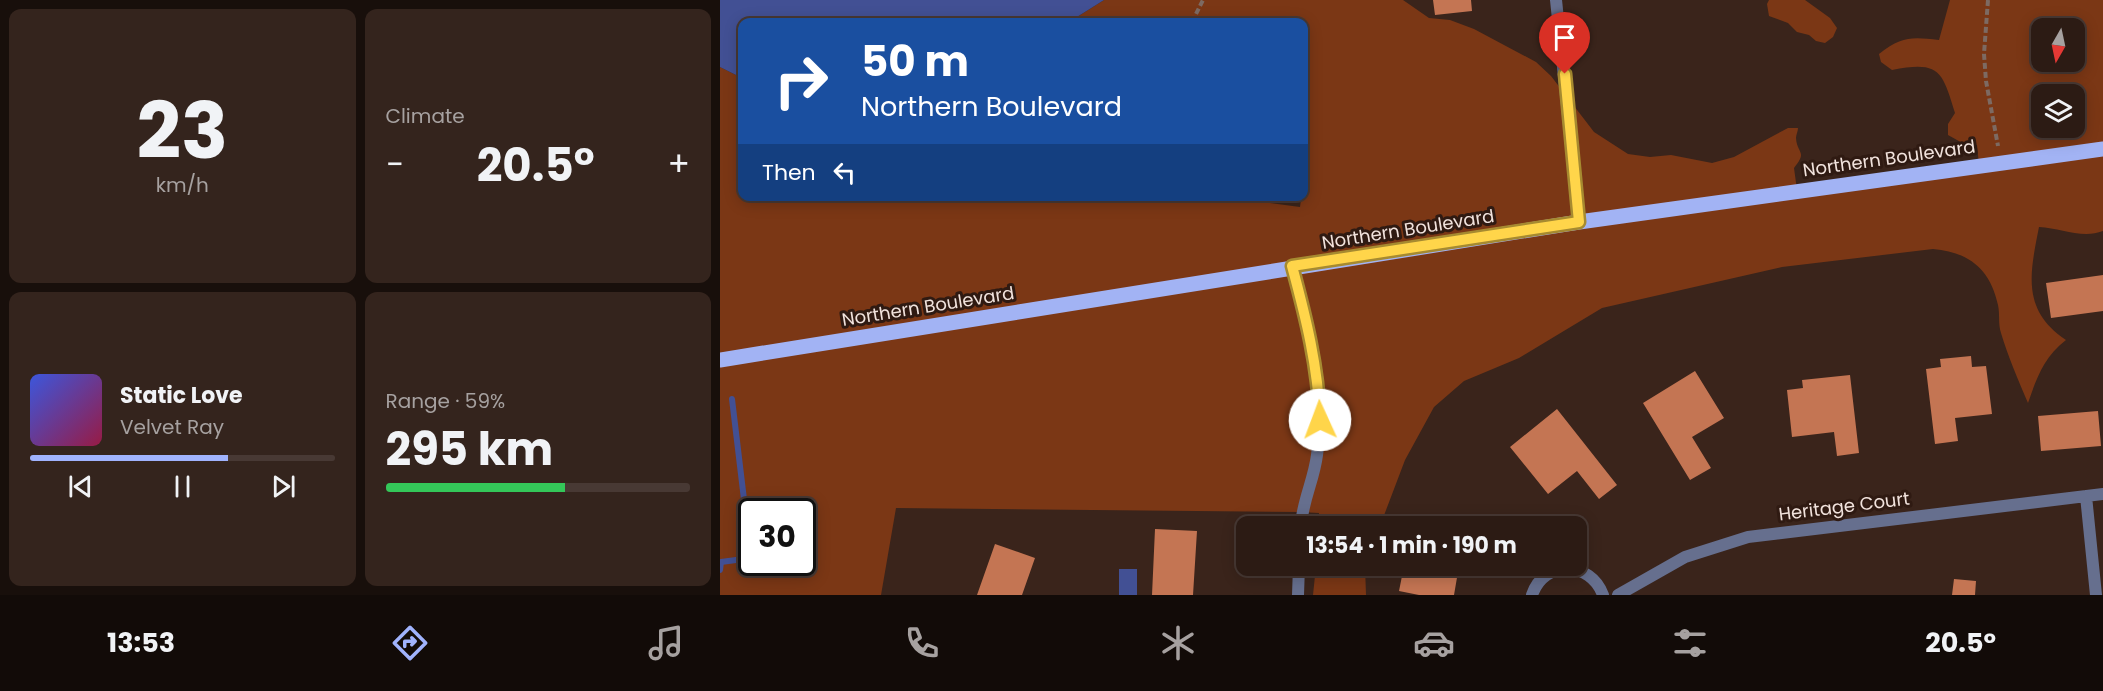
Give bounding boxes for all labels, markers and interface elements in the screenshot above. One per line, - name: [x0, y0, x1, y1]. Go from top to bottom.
- pin: [1539, 12, 1590, 74]
- north arrow: [2031, 18, 2085, 72]
- map controls: [2031, 18, 2085, 138]
- icon: arrive: [1548, 21, 1581, 54]
- text: 50 m: [861, 32, 969, 91]
- icon: right: [762, 42, 840, 120]
- text: 23: [136, 76, 228, 185]
- button: layers: [2031, 84, 2085, 138]
- text: Northern Boulevard: [861, 88, 1122, 125]
- text: Climate: [386, 102, 465, 130]
- text: 20.5°: [477, 134, 594, 197]
- street label: Northern Boulevard: [1801, 134, 1977, 182]
- text: −: [386, 141, 404, 188]
- text: +: [667, 141, 690, 188]
- icon: left: [828, 156, 861, 189]
- text: Then: [762, 157, 816, 188]
- text: km/h: [156, 171, 209, 199]
- street label: Northern Boulevard: [1320, 203, 1496, 255]
- street label: Northern Boulevard: [840, 280, 1016, 332]
- text: Static Love: [120, 380, 243, 411]
- text: Range · 59%: [386, 387, 505, 415]
- position arrow: [1288, 388, 1352, 452]
- text: Velvet Ray: [120, 413, 224, 441]
- text: 295 km: [386, 418, 553, 481]
- icon: previous: [64, 470, 97, 503]
- icon: pause: [166, 470, 199, 503]
- icon: next: [267, 470, 300, 503]
- street label: Heritage Court: [1777, 486, 1911, 526]
- speed limit sign: 30: [738, 498, 816, 576]
- text: 13:54 · 1 min · 190 m: [1306, 530, 1517, 561]
- icon: directions: [389, 622, 431, 664]
- icon: music: [645, 622, 687, 664]
- icon: phone: [901, 622, 943, 664]
- icon: climate: [1157, 622, 1199, 664]
- icon: car: [1413, 622, 1455, 664]
- icon: filters: [1669, 622, 1711, 664]
- text: 13:53: [107, 624, 175, 661]
- text: 20.5°: [1925, 624, 1996, 661]

